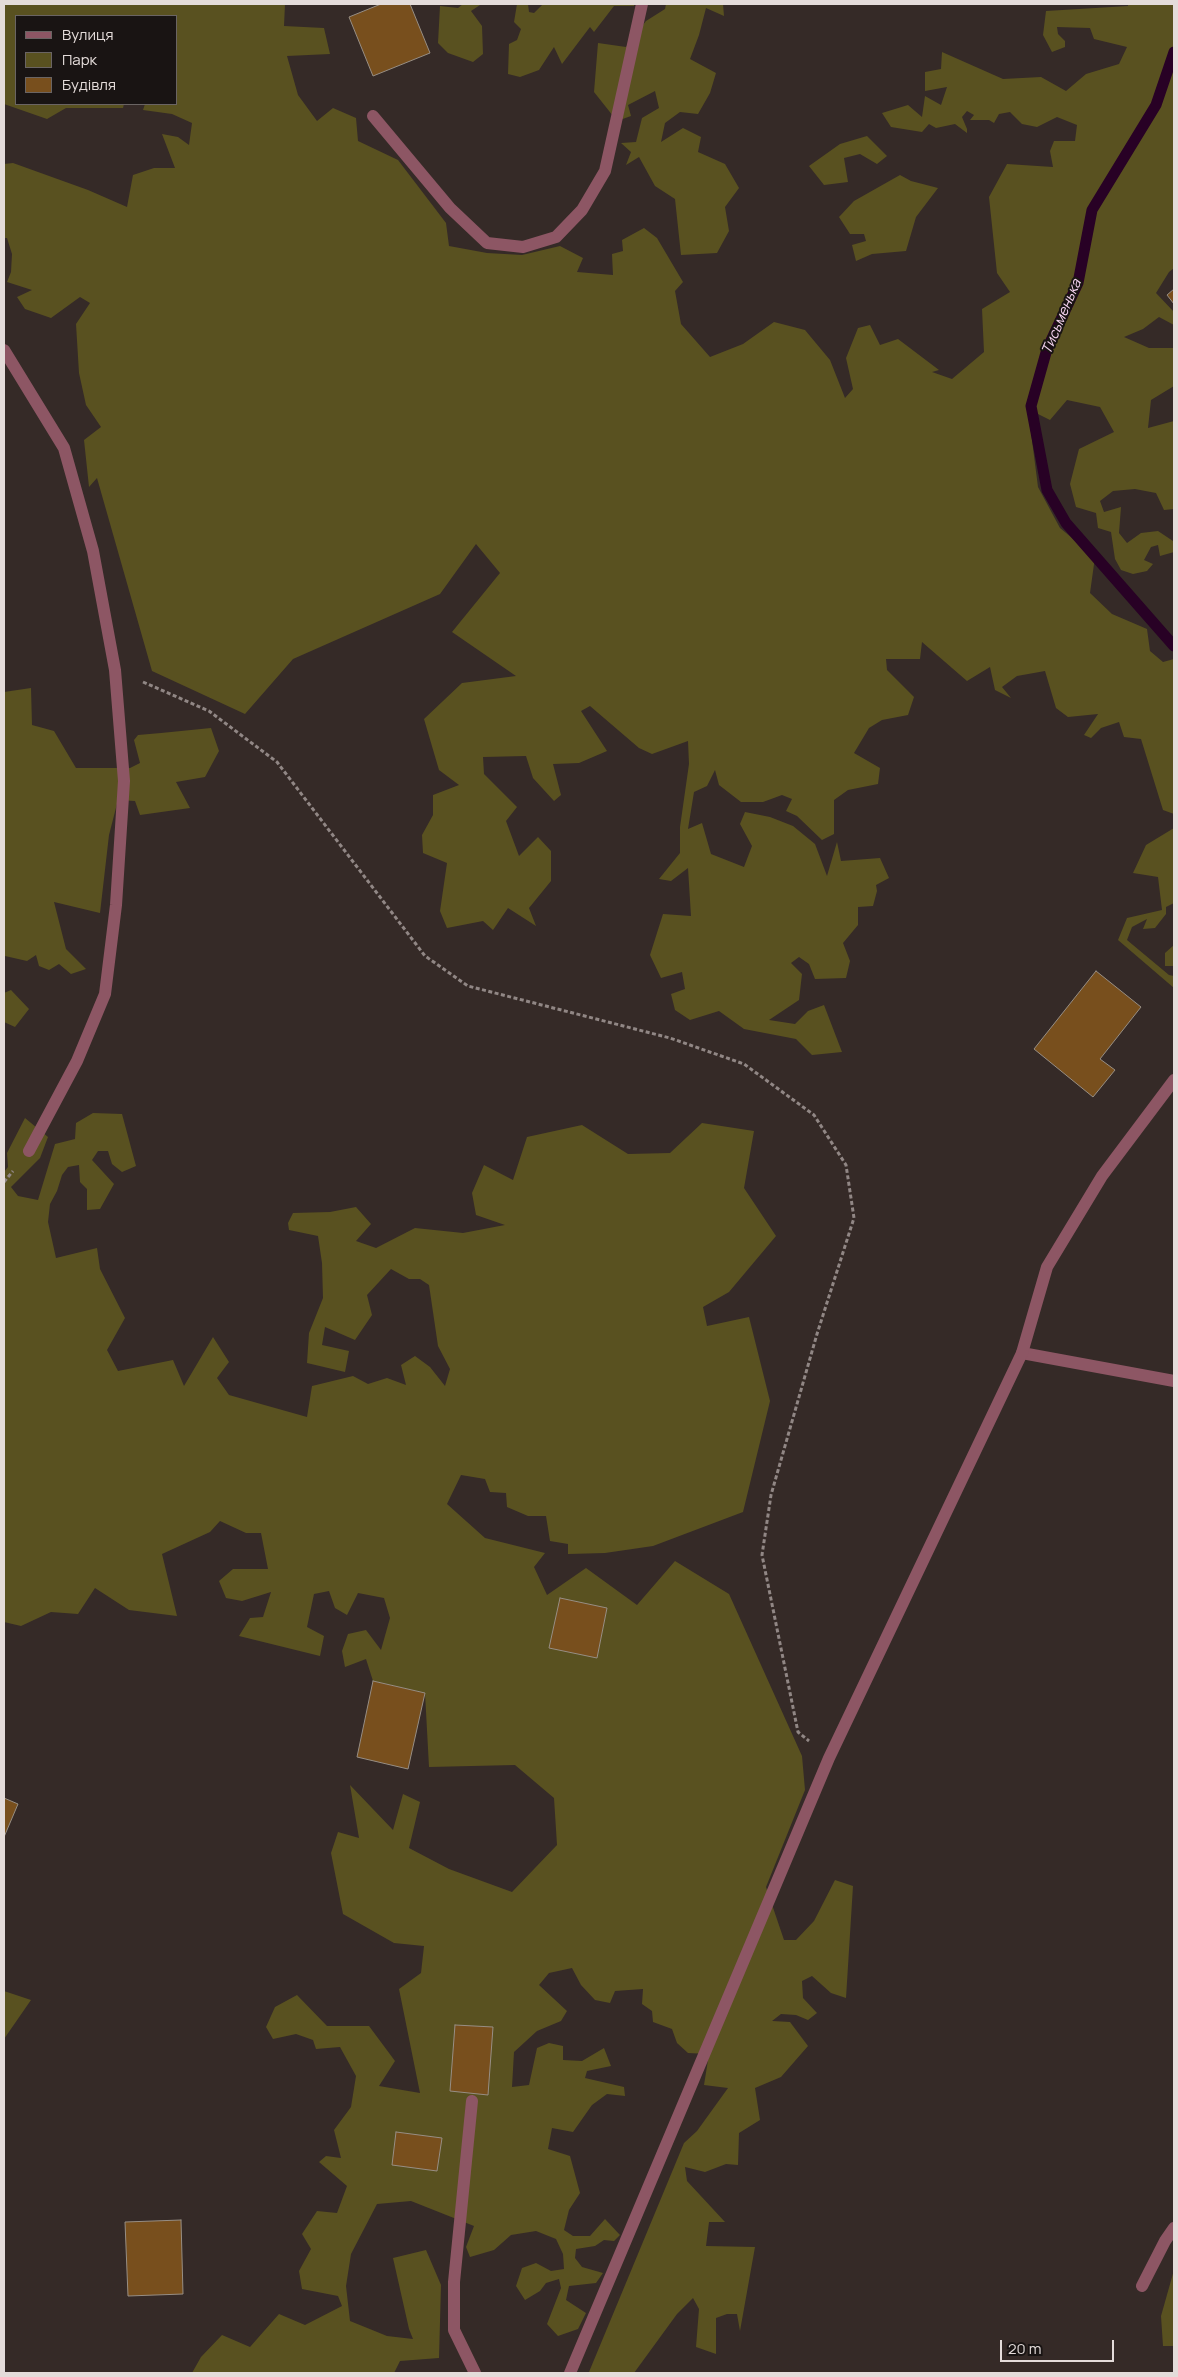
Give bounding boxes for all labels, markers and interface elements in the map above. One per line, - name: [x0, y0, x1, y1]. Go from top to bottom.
- legend: [15, 15, 178, 105]
- text: Вулиця: [62, 24, 114, 45]
- text: Парк: [62, 49, 97, 70]
- text: Будівля: [62, 74, 116, 95]
- water label: Тисьменька: [1039, 277, 1085, 357]
- scale bar: [1003, 2330, 1117, 2362]
- text: 20 m: [1008, 2338, 1041, 2359]

